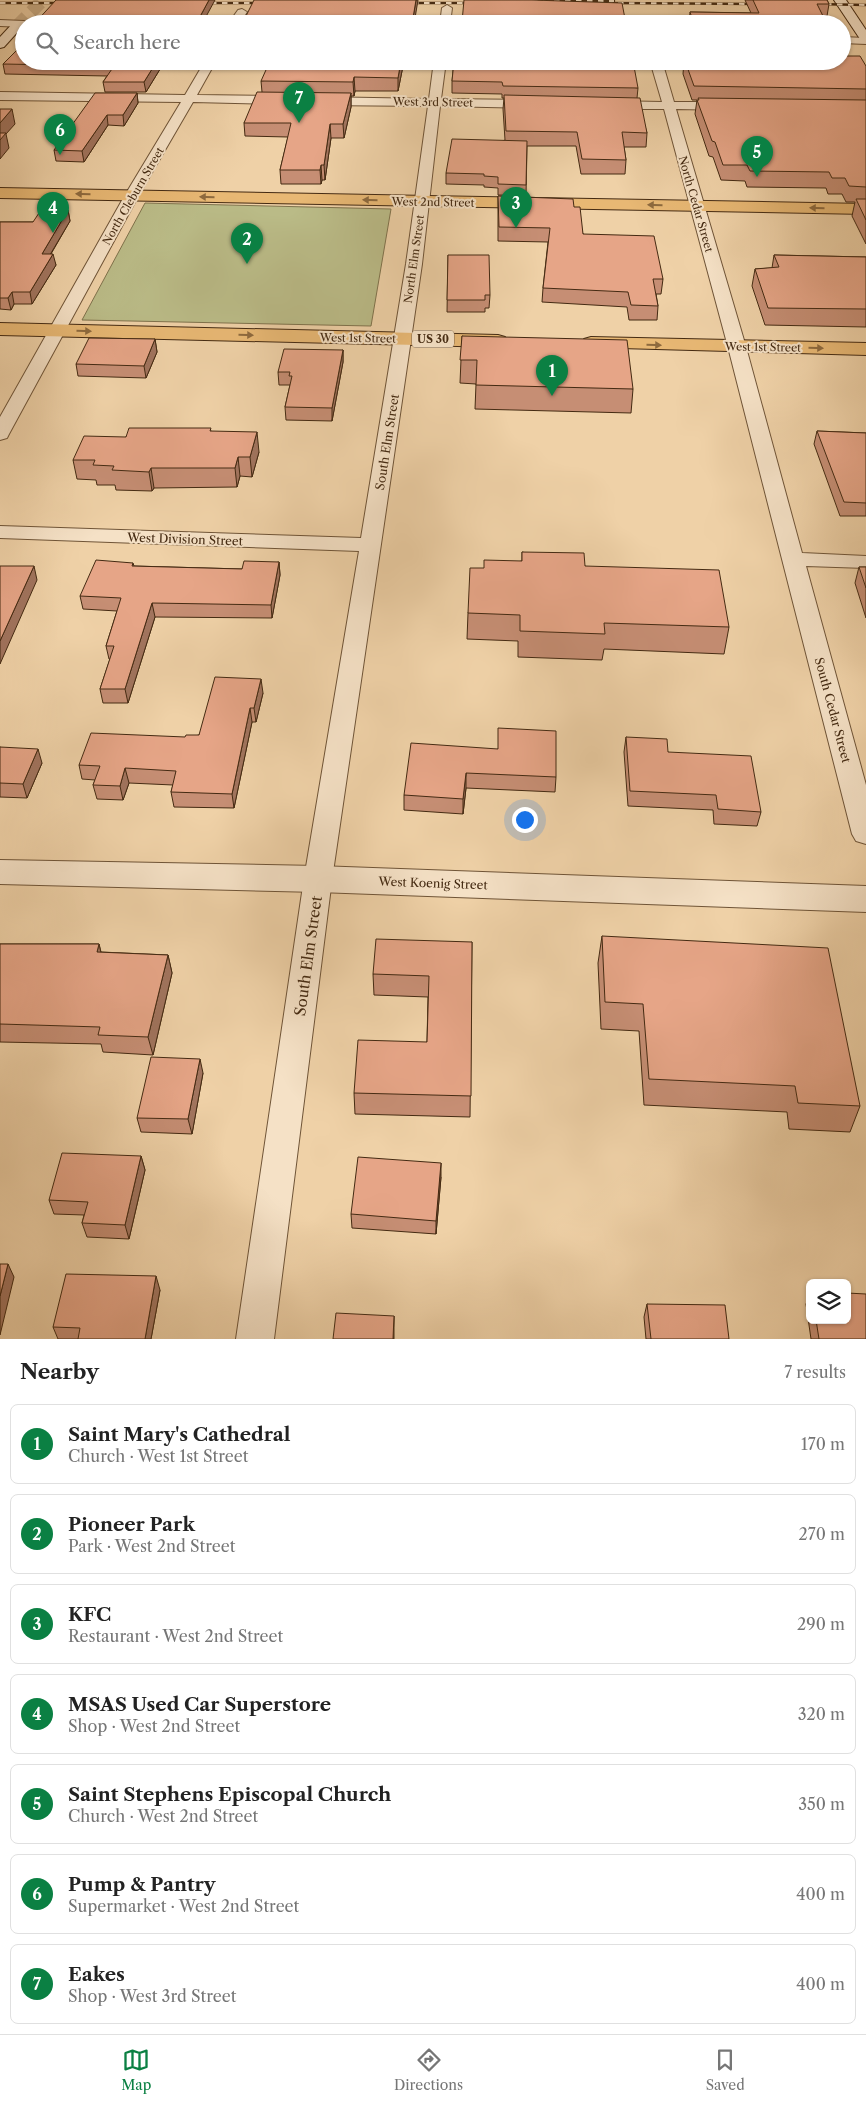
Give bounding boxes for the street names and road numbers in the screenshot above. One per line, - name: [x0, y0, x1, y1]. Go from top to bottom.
- street label: West 3rd Street: [392, 94, 473, 110]
- street label: North Cleburn Street: [99, 144, 167, 247]
- street label: North Cedar Street: [676, 154, 716, 254]
- street label: West 2nd Street: [390, 194, 475, 210]
- street label: North Elm Street: [401, 214, 427, 304]
- street label: West 1st Street: [319, 330, 396, 346]
- road number: US 30: [412, 330, 454, 348]
- street label: West 1st Street: [724, 339, 801, 355]
- street label: South Elm Street: [372, 392, 402, 491]
- street label: West Division Street: [126, 529, 244, 549]
- street label: South Cedar Street: [812, 656, 854, 765]
- street label: West Koenig Street: [377, 874, 489, 892]
- street label: South Elm Street: [290, 894, 326, 1017]

